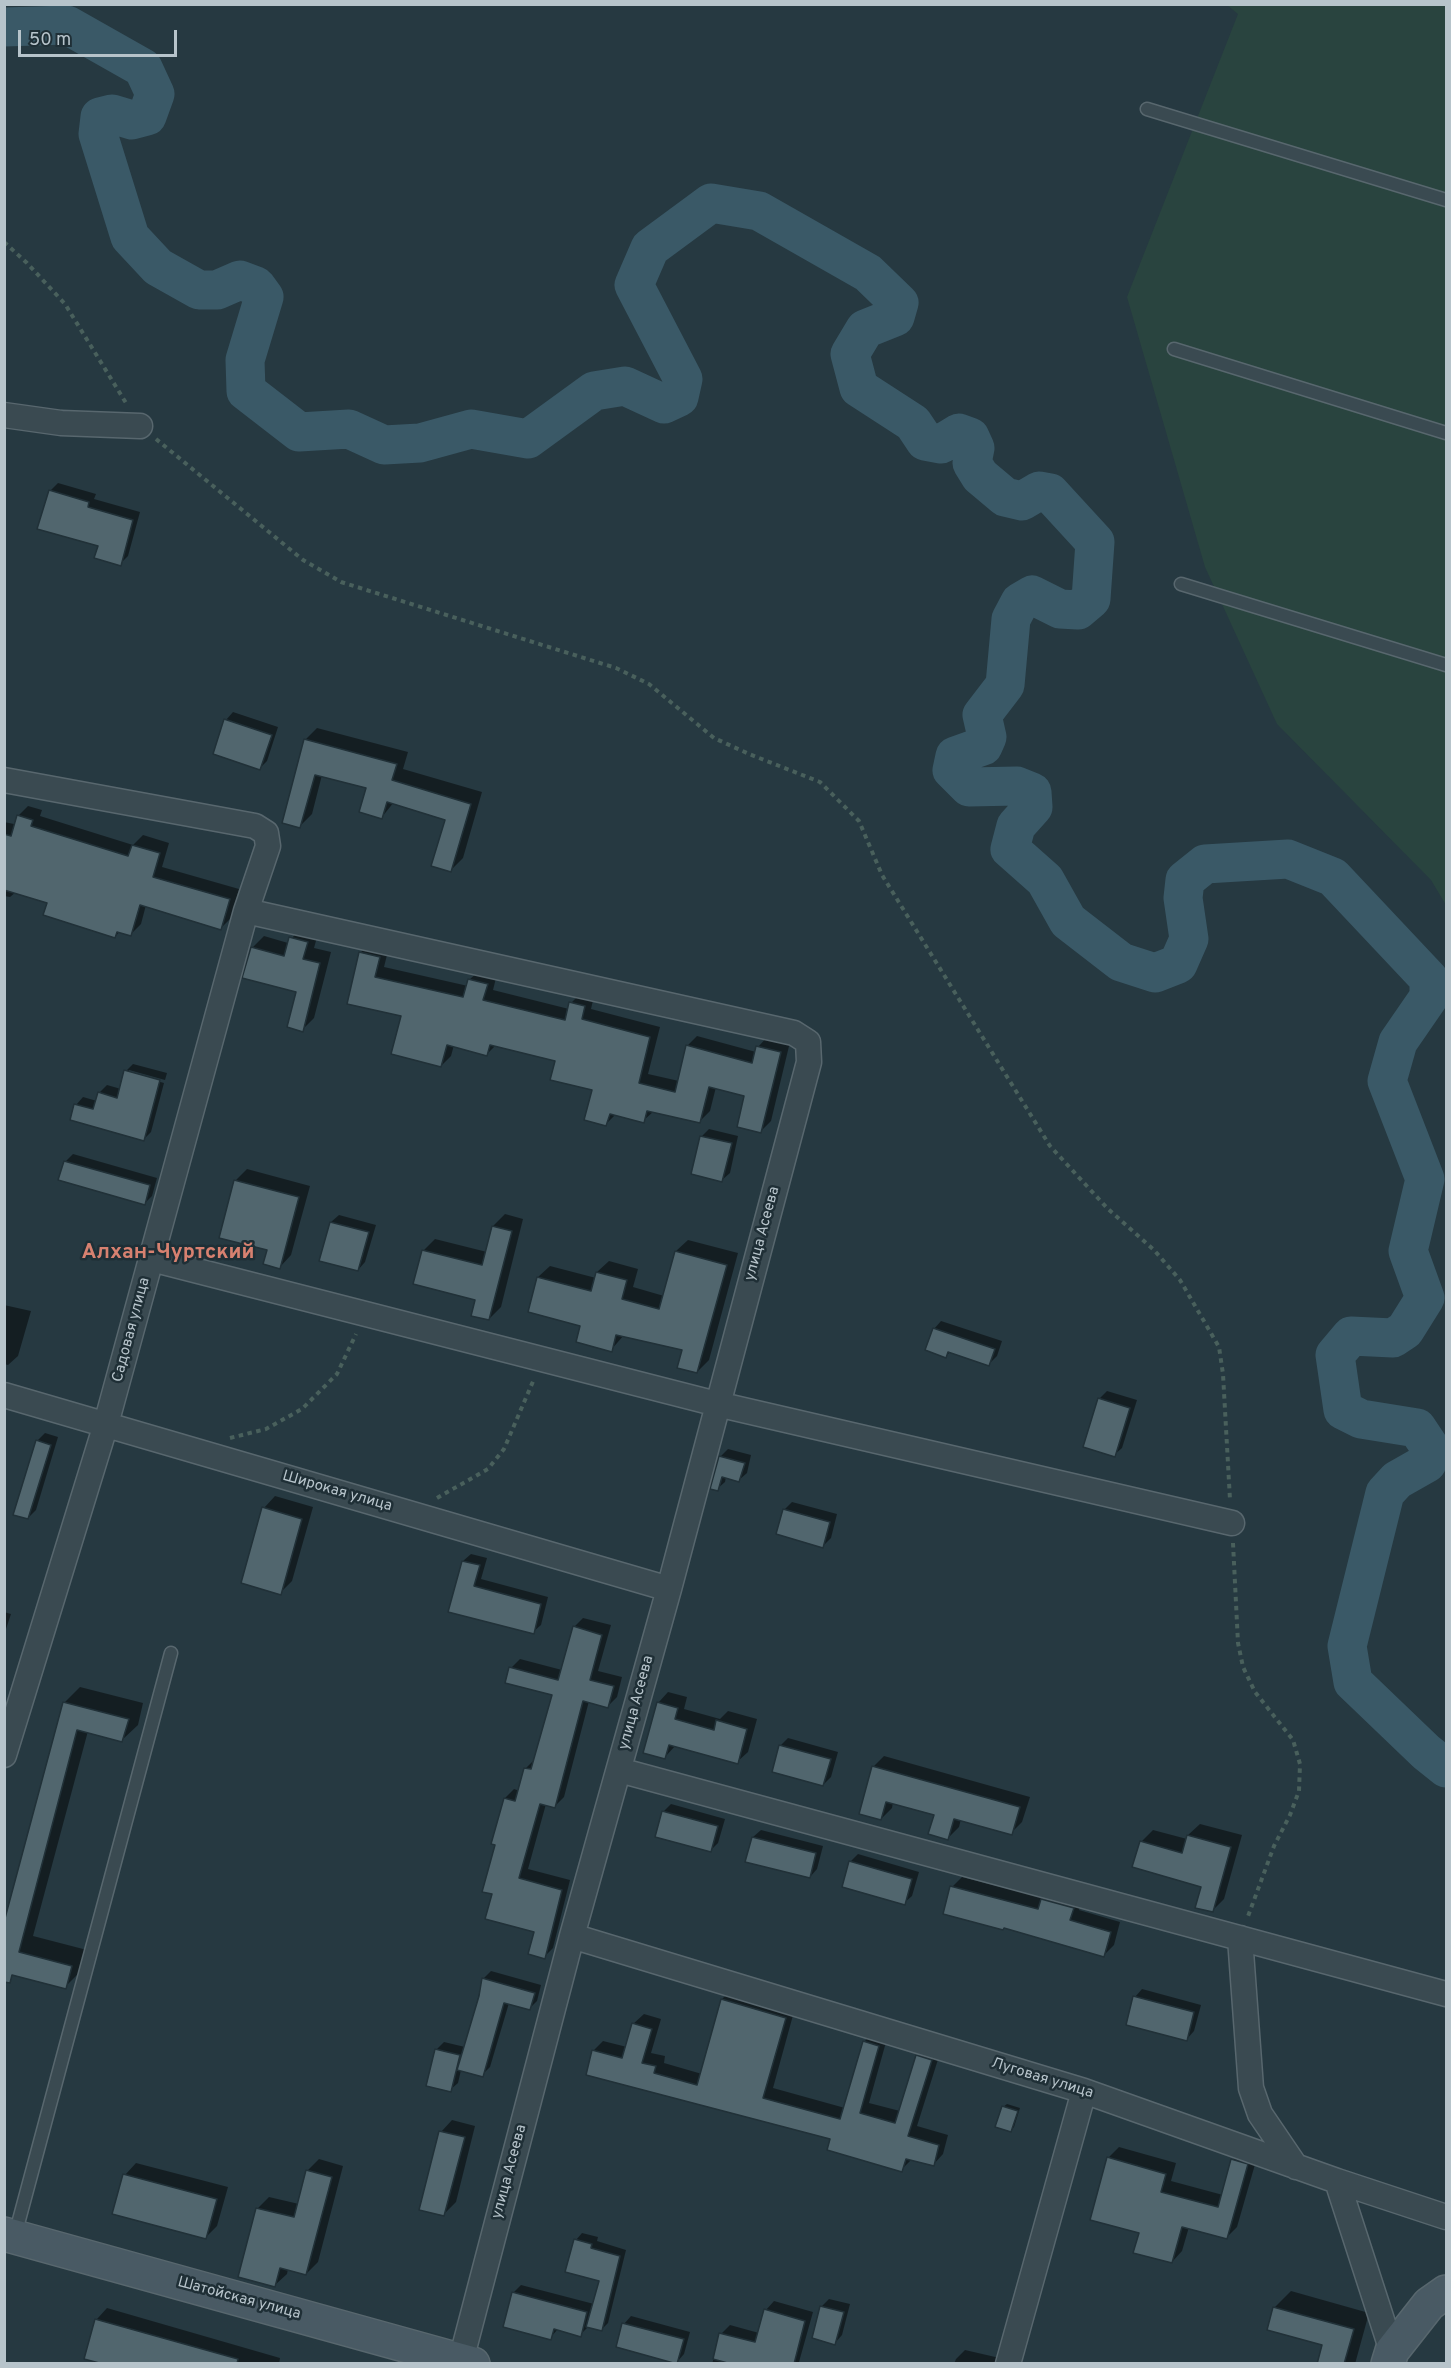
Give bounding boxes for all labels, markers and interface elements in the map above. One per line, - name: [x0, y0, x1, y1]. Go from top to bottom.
- scale bar: [21, 18, 180, 56]
- text: 50 m: [29, 29, 71, 52]
- street label: улица Асеева: [742, 1185, 784, 1283]
- district label: Алхан-Чуртский: [81, 1241, 255, 1267]
- street label: Садовая улица: [109, 1276, 155, 1384]
- street label: Широкая улица: [280, 1468, 394, 1516]
- street label: улица Асеева: [616, 1654, 658, 1752]
- street label: Луговая улица: [989, 2055, 1095, 2103]
- street label: улица Асеева: [489, 2123, 531, 2221]
- street label: Шатойская улица: [176, 2274, 302, 2324]

